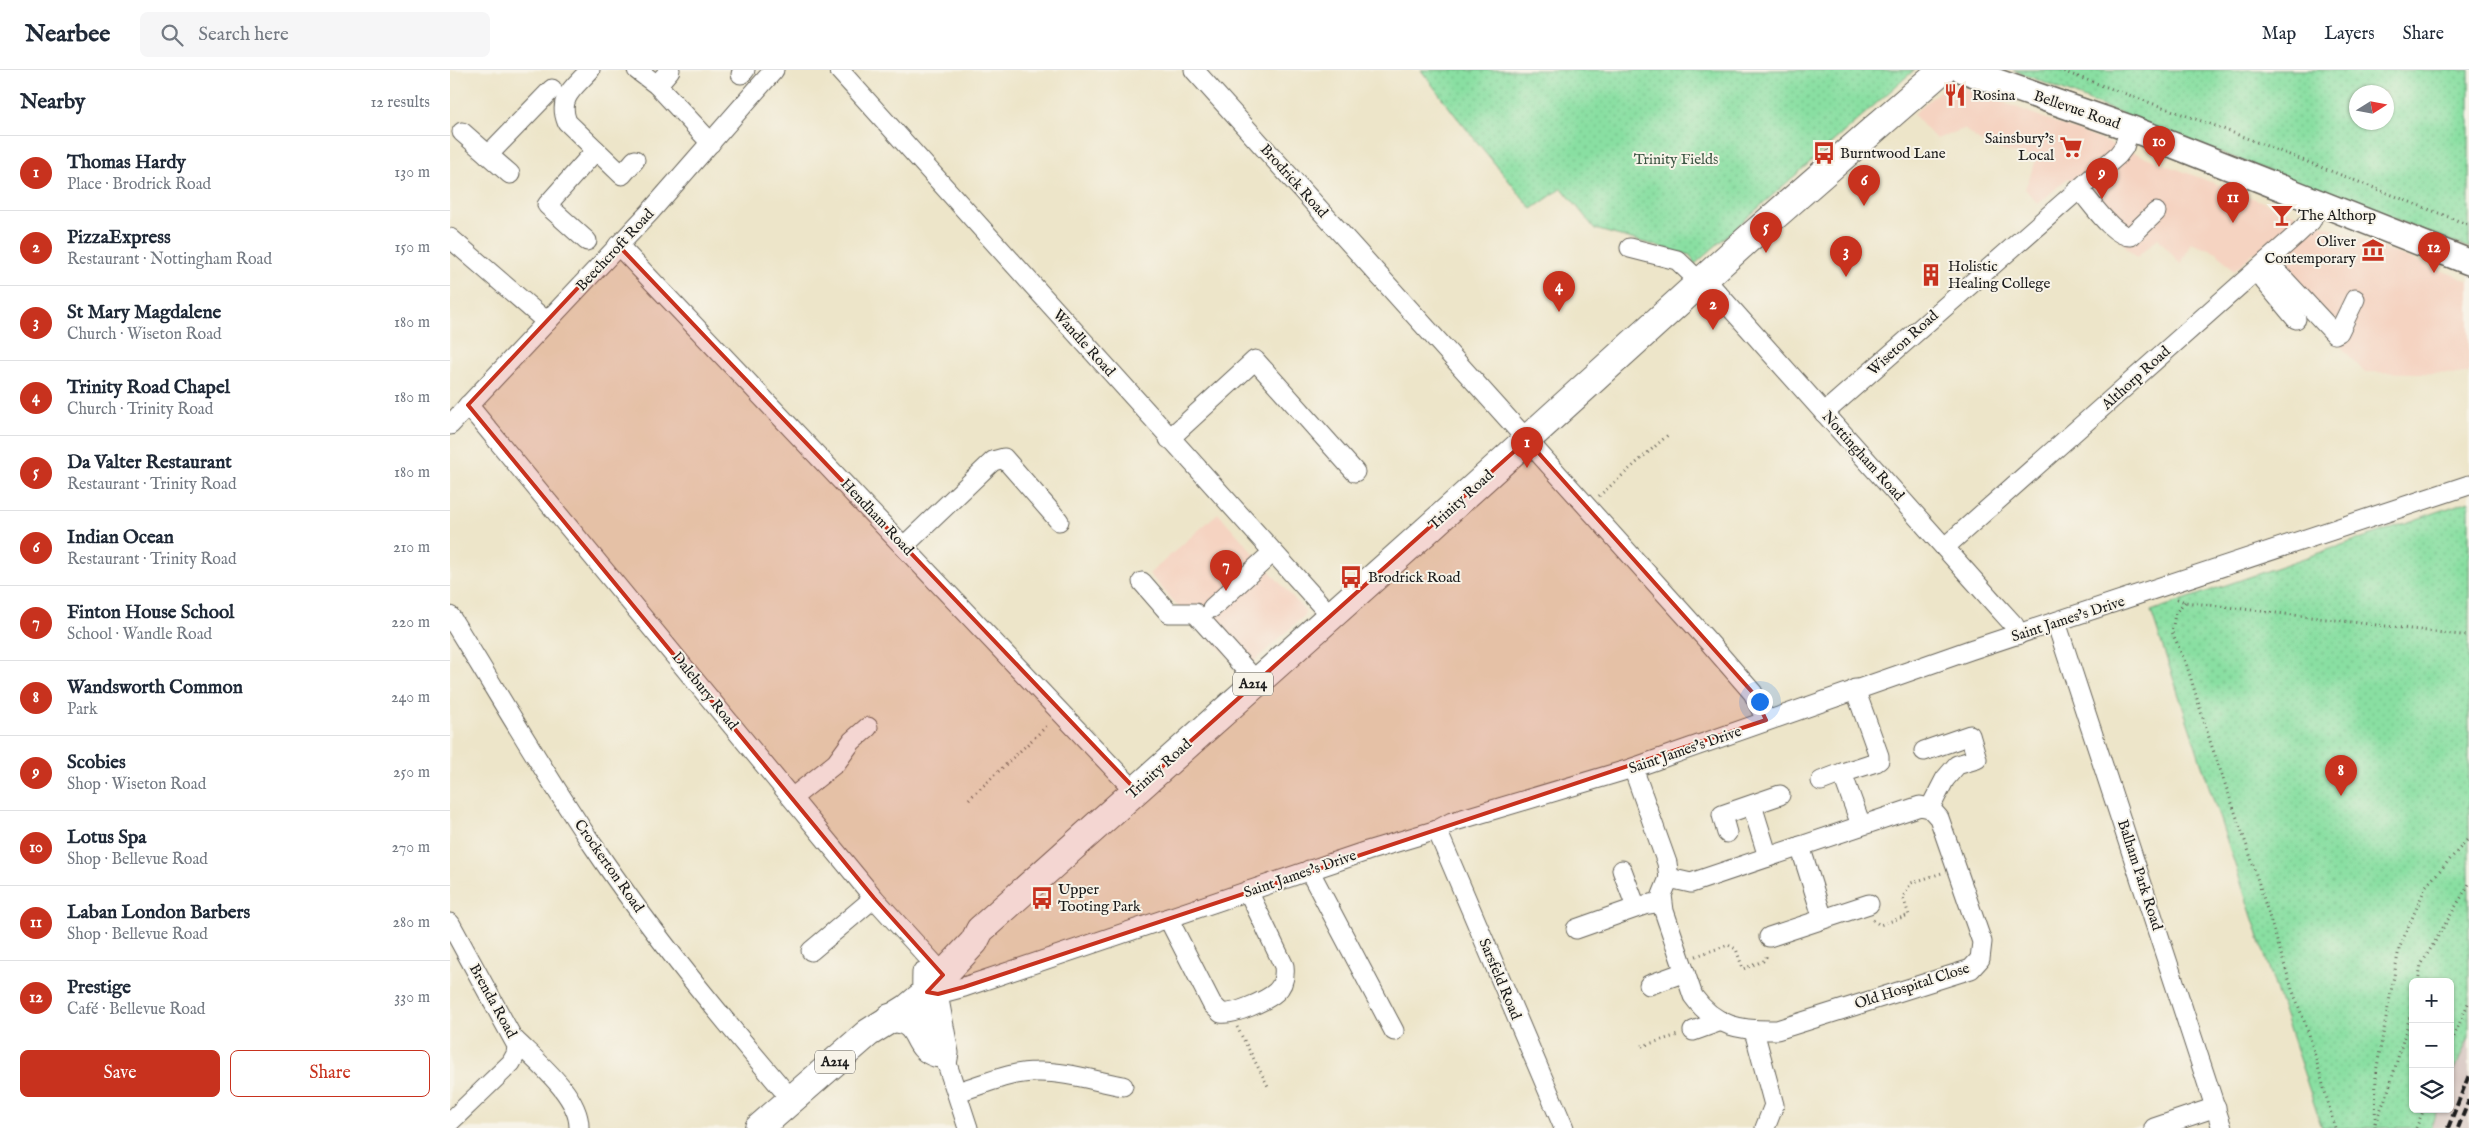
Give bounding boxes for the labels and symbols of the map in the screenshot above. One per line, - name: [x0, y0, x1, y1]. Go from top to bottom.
- restaurant icon: Rosina: [1942, 82, 1968, 108]
- north arrow: [2349, 85, 2394, 130]
- place label: Rosina: [1972, 86, 2016, 105]
- street label: Bellevue Road: [2031, 86, 2124, 134]
- pin: 10: [2143, 126, 2175, 167]
- place label: Sainsbury's Local: [1985, 129, 2055, 165]
- supermarket icon: Sainsbury's Local: [2058, 134, 2084, 160]
- street label: Brodrick Road: [1256, 140, 1333, 223]
- bus stop icon: Burntwood Lane: [1811, 140, 1837, 166]
- place label: Burntwood Lane: [1840, 144, 1946, 163]
- park label: Trinity Fields: [1634, 150, 1718, 169]
- pin: 9: [2086, 158, 2118, 199]
- pin: 6: [1848, 165, 1880, 206]
- pin: 11: [2217, 182, 2249, 223]
- bar icon: The Althorp: [2269, 202, 2295, 228]
- street label: Beechcroft Road: [572, 204, 659, 295]
- place label: The Althorp: [2298, 206, 2376, 225]
- pin: 5: [1750, 212, 1782, 253]
- place label: Oliver Contemporary: [2265, 232, 2357, 268]
- pin: 12: [2418, 232, 2450, 273]
- pin: 3: [1830, 236, 1862, 277]
- museum icon: Oliver Contemporary: [2360, 237, 2386, 263]
- place label: Holistic Healing College: [1948, 257, 2050, 293]
- building icon: Holistic Healing College: [1918, 262, 1944, 288]
- pin: 4: [1543, 271, 1575, 312]
- pin: 2: [1697, 289, 1729, 330]
- street label: Wandle Road: [1049, 305, 1120, 381]
- street label: Wiseton Road: [1864, 306, 1943, 380]
- street label: Althorp Road: [2097, 341, 2175, 415]
- street label: Nottingham Road: [1818, 407, 1909, 506]
- pin: 1: [1511, 427, 1543, 468]
- street label: Trinity Road: [1425, 465, 1498, 534]
- street label: Hendham Road: [836, 474, 918, 560]
- pin: 7: [1210, 550, 1242, 591]
- bus stop icon: Brodrick Road: [1338, 564, 1364, 590]
- place label: Brodrick Road: [1368, 568, 1462, 587]
- street label: Saint James's Drive: [2009, 592, 2127, 646]
- street label: Dalebury Road: [668, 648, 743, 735]
- road number: A214: [1233, 672, 1273, 696]
- your location: [1747, 689, 1773, 715]
- street label: Saint James's Drive: [1626, 722, 1744, 778]
- street label: Trinity Road: [1123, 734, 1196, 803]
- pin: 8: [2325, 755, 2357, 796]
- street label: Crockerton Road: [570, 816, 649, 917]
- street label: Balham Park Road: [2113, 817, 2167, 934]
- street label: Saint James's Drive: [1241, 846, 1359, 902]
- place label: Upper Tooting Park: [1058, 880, 1142, 916]
- bus stop icon: Upper Tooting Park: [1029, 885, 1055, 911]
- street label: Sarsfeld Road: [1474, 935, 1526, 1023]
- street label: Old Hospital Close: [1852, 958, 1972, 1014]
- street label: Brenda Road: [465, 961, 522, 1042]
- road number: A214: [815, 1050, 855, 1074]

